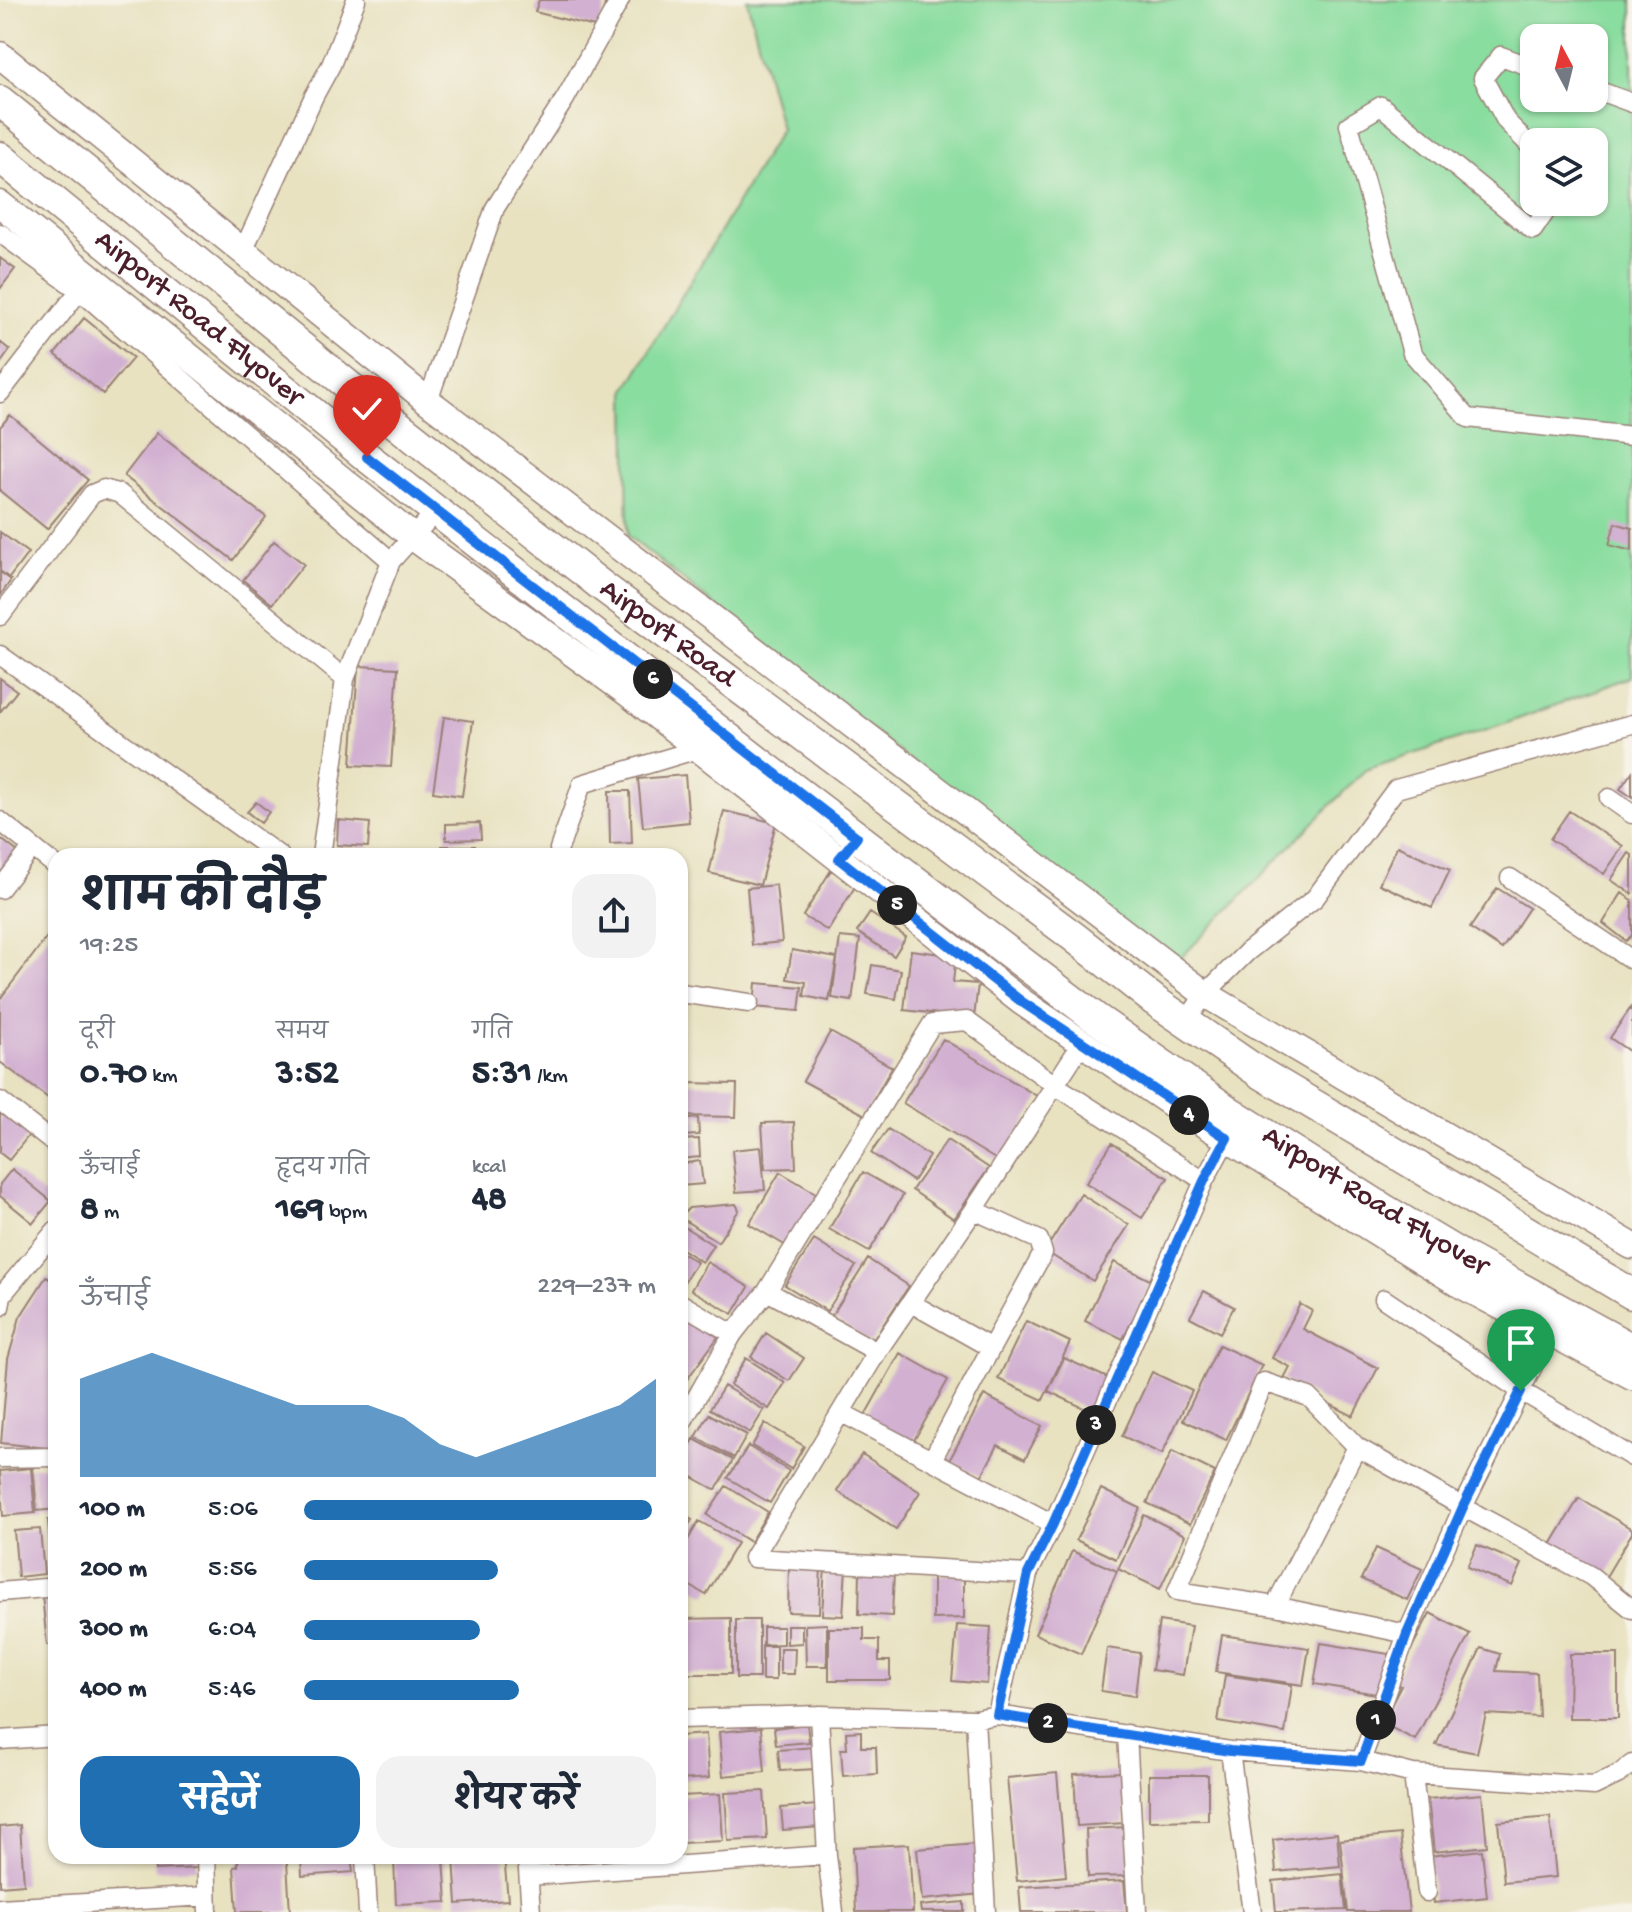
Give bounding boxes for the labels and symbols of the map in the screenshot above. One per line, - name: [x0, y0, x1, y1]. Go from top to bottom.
- north arrow: [1520, 24, 1608, 112]
- street label: Airport Road Flyover: [87, 223, 312, 416]
- pin: [333, 375, 401, 457]
- street label: Airport Road: [592, 572, 744, 698]
- pin: 6: [633, 659, 673, 699]
- pin: 5: [877, 885, 917, 925]
- pin: 4: [1169, 1095, 1209, 1135]
- street label: Airport Road Flyover: [1255, 1119, 1496, 1285]
- pin: [1487, 1309, 1555, 1391]
- pin: 3: [1076, 1405, 1116, 1445]
- pin: 1: [1356, 1700, 1396, 1740]
- pin: 2: [1028, 1703, 1068, 1743]

